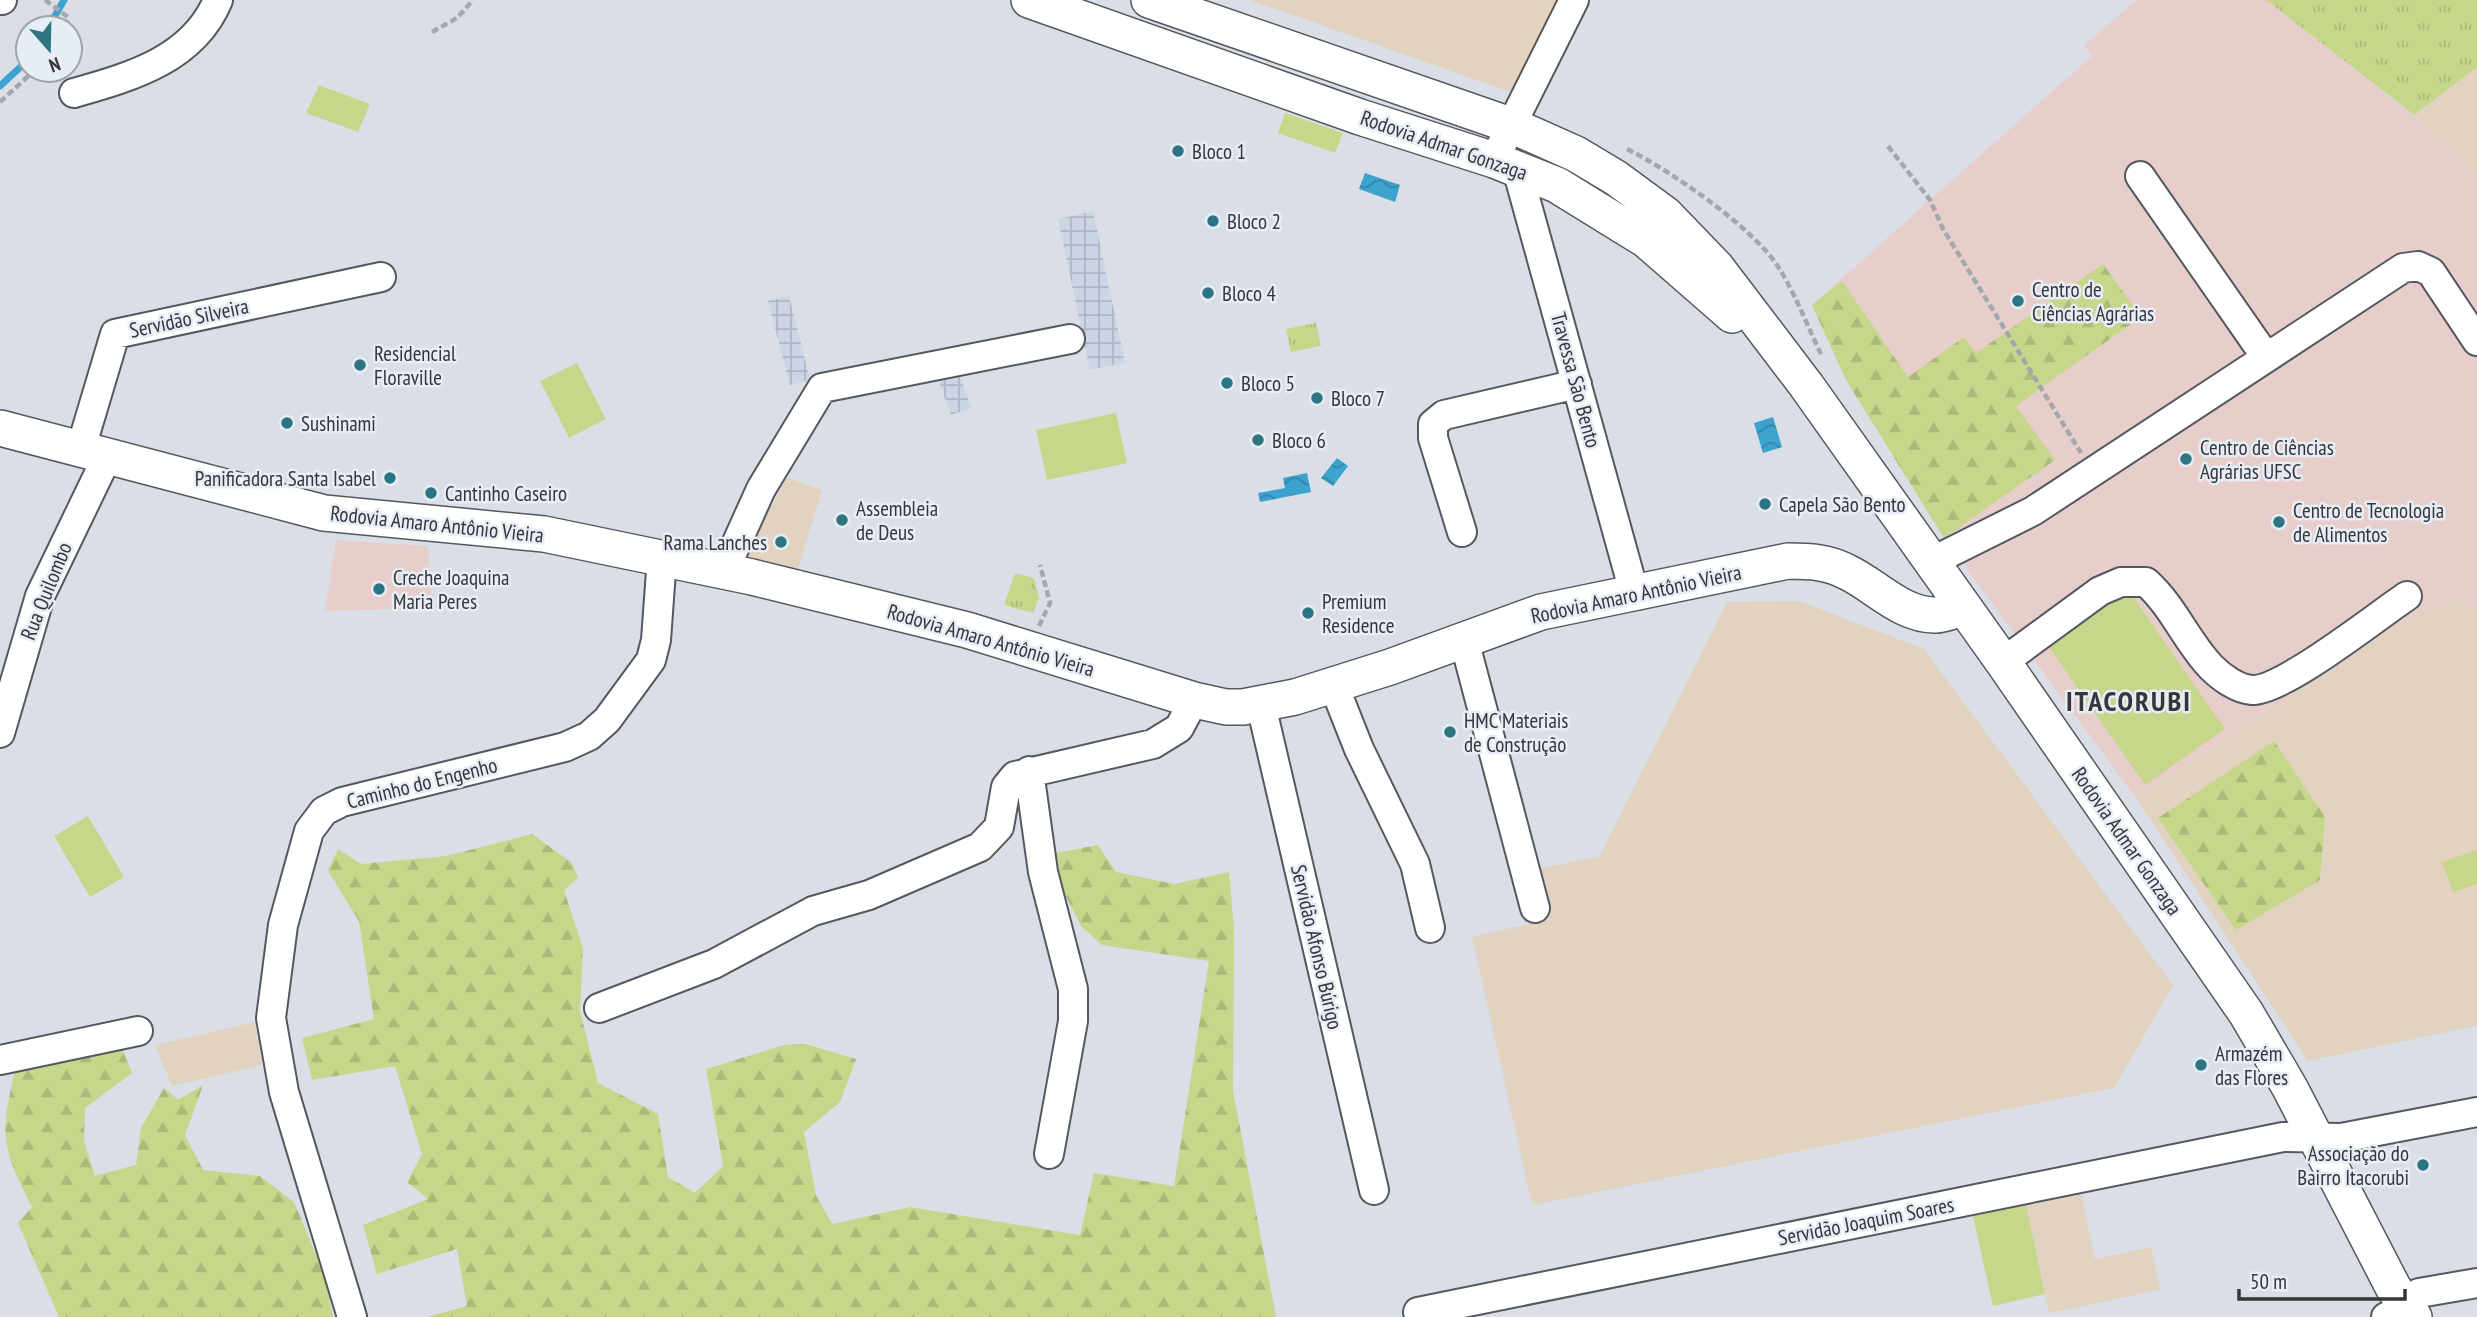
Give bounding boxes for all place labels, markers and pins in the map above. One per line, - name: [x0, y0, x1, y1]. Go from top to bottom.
- place label: Bloco 1: [1192, 138, 1246, 165]
- marker: Bloco 1: [1170, 143, 1186, 159]
- place label: Bloco 2: [1227, 208, 1281, 235]
- marker: Bloco 2: [1205, 213, 1221, 229]
- place label: Centro de Ciências Agrárias: [2032, 276, 2154, 327]
- place label: Bloco 4: [1222, 280, 1276, 307]
- marker: Bloco 4: [1200, 285, 1216, 301]
- marker: Centro de Ciências Agrárias: [2010, 293, 2026, 309]
- place label: Residencial Floraville: [374, 340, 456, 391]
- marker: Residencial Floraville: [352, 357, 368, 373]
- place label: Bloco 5: [1241, 370, 1295, 397]
- marker: Bloco 5: [1219, 375, 1235, 391]
- place label: Bloco 7: [1331, 385, 1385, 412]
- marker: Bloco 7: [1309, 390, 1325, 406]
- place label: Sushinami: [301, 410, 376, 437]
- marker: Sushinami: [279, 415, 295, 431]
- place label: Bloco 6: [1272, 427, 1326, 454]
- marker: Bloco 6: [1250, 432, 1266, 448]
- place label: Centro de Ciências Agrárias UFSC: [2200, 434, 2334, 485]
- marker: Centro de Ciências Agrárias UFSC: [2178, 451, 2194, 467]
- place label: Panificadora Santa Isabel: [195, 465, 376, 492]
- marker: Panificadora Santa Isabel: [382, 470, 398, 486]
- place label: Cantinho Caseiro: [445, 480, 567, 507]
- marker: Cantinho Caseiro: [423, 485, 439, 501]
- place label: Capela São Bento: [1779, 491, 1906, 518]
- place label: Assembleia de Deus: [856, 495, 938, 546]
- marker: Capela São Bento: [1757, 496, 1773, 512]
- place label: Centro de Tecnologia de Alimentos: [2293, 497, 2444, 548]
- marker: Assembleia de Deus: [834, 512, 850, 528]
- marker: Centro de Tecnologia de Alimentos: [2271, 514, 2287, 530]
- place label: Rama Lanches: [663, 529, 767, 556]
- marker: Rama Lanches: [773, 534, 789, 550]
- place label: Creche Joaquina Maria Peres: [393, 564, 509, 615]
- marker: Creche Joaquina Maria Peres: [371, 581, 387, 597]
- place label: Premium Residence: [1322, 588, 1394, 639]
- marker: Premium Residence: [1300, 605, 1316, 621]
- place label: HMC Materiais de Construção: [1464, 707, 1568, 758]
- marker: HMC Materiais de Construção: [1442, 724, 1458, 740]
- place label: Armazém das Flores: [2215, 1040, 2288, 1091]
- marker: Armazém das Flores: [2193, 1057, 2209, 1073]
- place label: Associação do Bairro Itacorubi: [2297, 1140, 2409, 1191]
- marker: Associação do Bairro Itacorubi: [2415, 1157, 2431, 1173]

